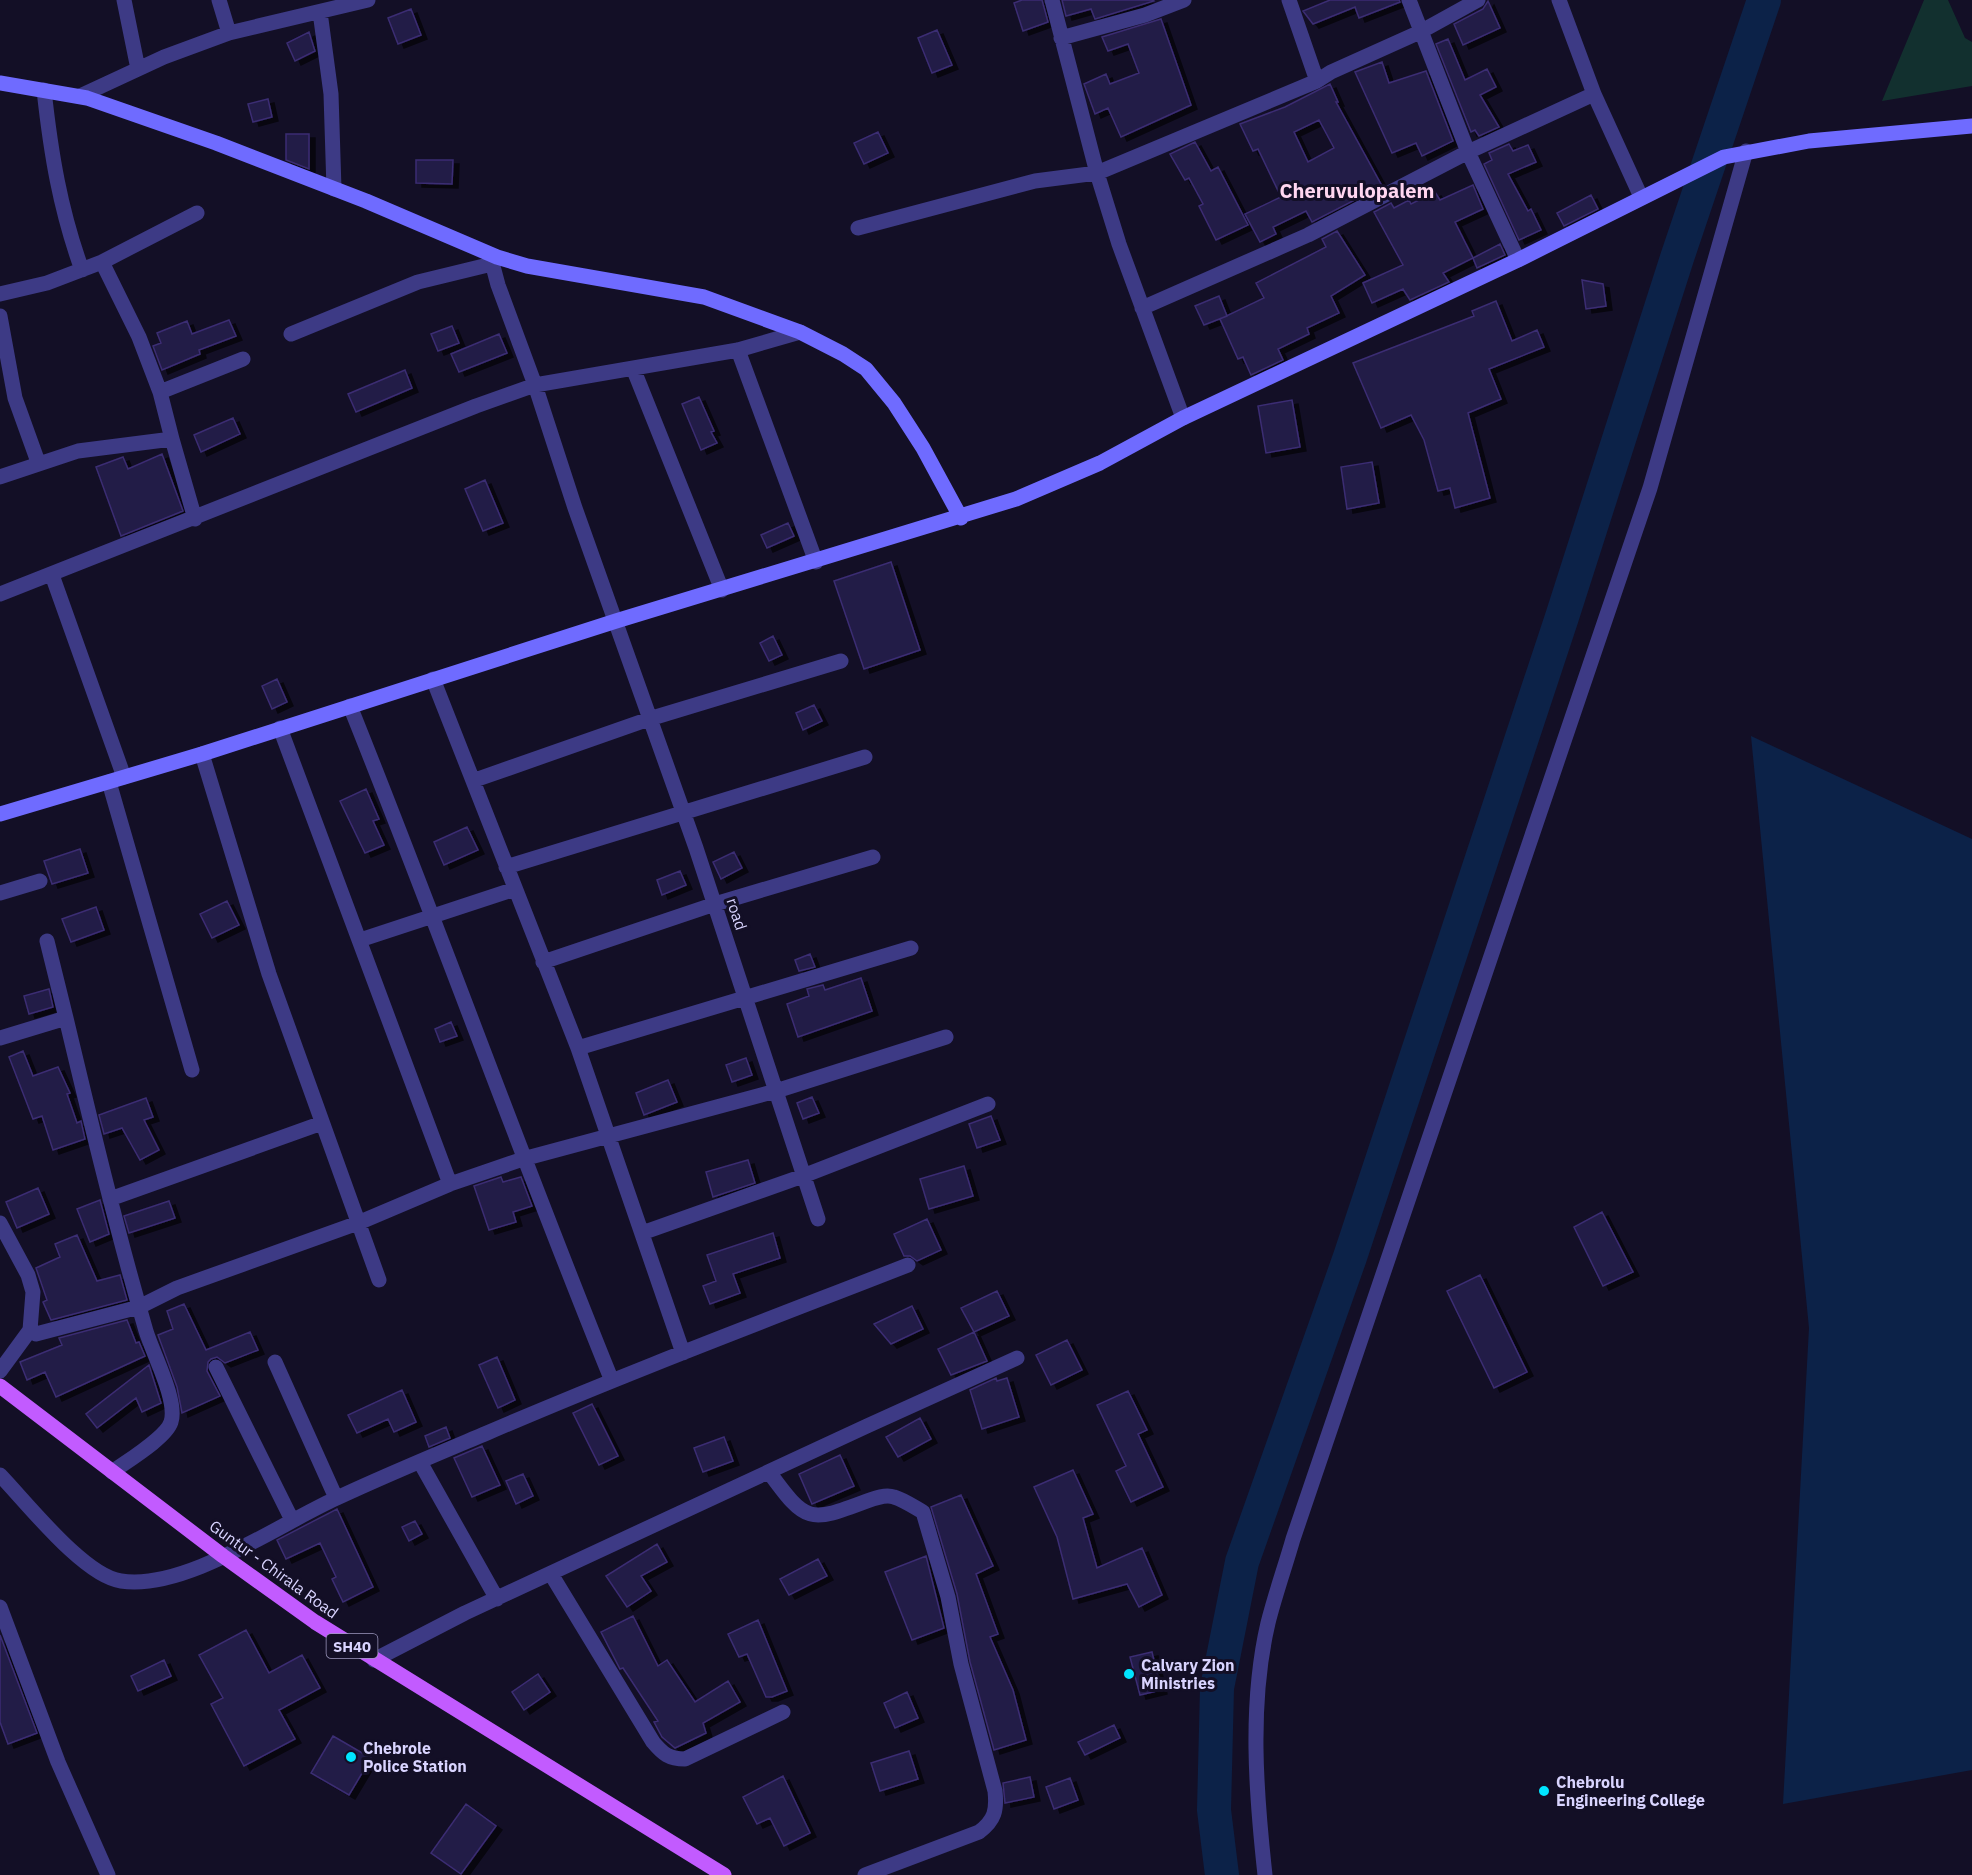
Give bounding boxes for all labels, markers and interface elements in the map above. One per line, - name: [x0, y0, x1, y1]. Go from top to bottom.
- district label: Cheruvulopalem: [1280, 177, 1434, 204]
- street label: road: [722, 895, 752, 933]
- street label: Guntur - Chirala Road: [206, 1515, 342, 1623]
- road number: SH40: [326, 1634, 378, 1658]
- place label: Calvary Zion Ministries: [1141, 1655, 1235, 1693]
- marker: Calvary Zion Ministries: [1122, 1667, 1136, 1681]
- place label: Chebrole Police Station: [363, 1738, 467, 1776]
- marker: Chebrole Police Station: [344, 1750, 358, 1764]
- place label: Chebrolu Engineering College: [1556, 1772, 1705, 1810]
- marker: Chebrolu Engineering College: [1537, 1784, 1551, 1798]

